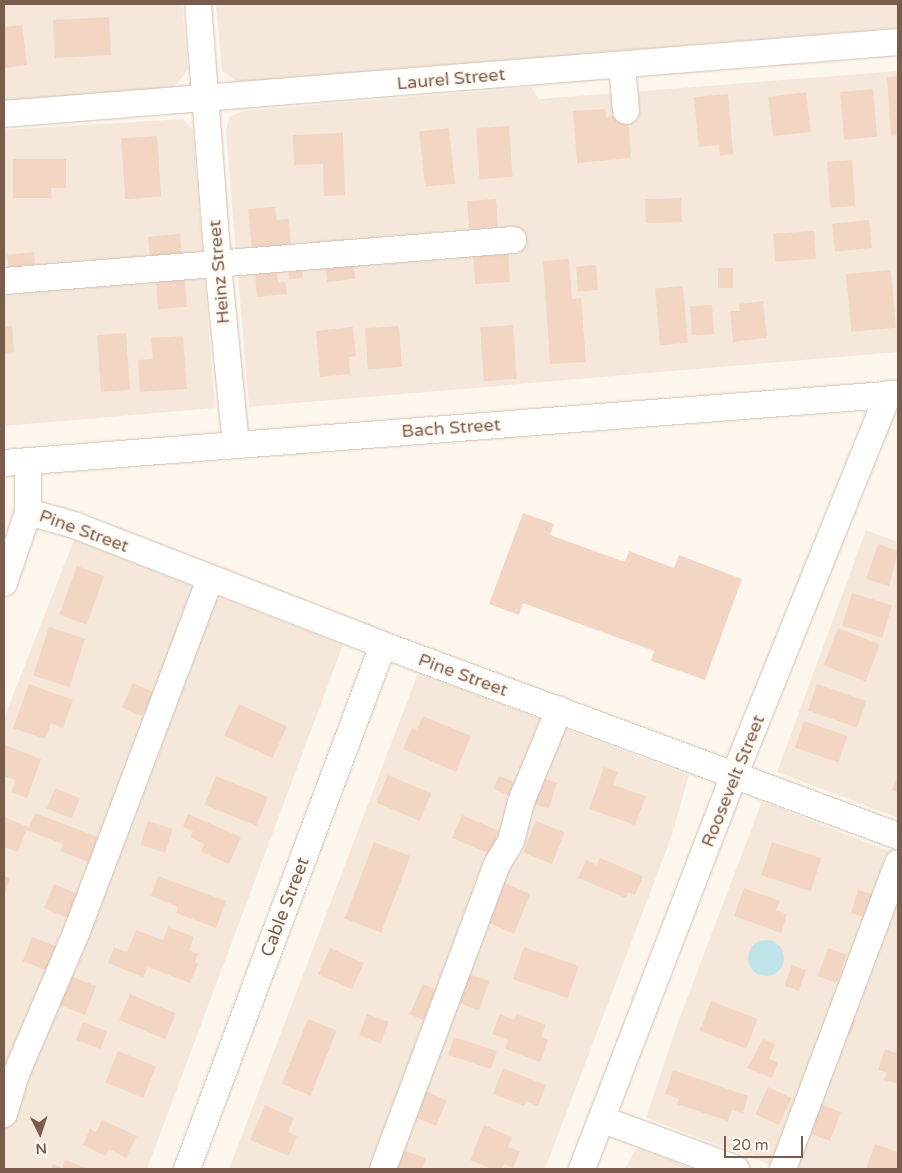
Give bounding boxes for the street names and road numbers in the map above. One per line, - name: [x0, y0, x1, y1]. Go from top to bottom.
- street label: Laurel Street: [396, 64, 506, 94]
- street label: Heinz Street: [204, 219, 234, 325]
- street label: Bach Street: [401, 414, 501, 442]
- street label: Pine Street: [36, 505, 132, 557]
- street label: Pine Street: [415, 649, 511, 701]
- street label: Roosevelt Street: [697, 712, 769, 850]
- street label: Cable Street: [256, 854, 314, 960]

